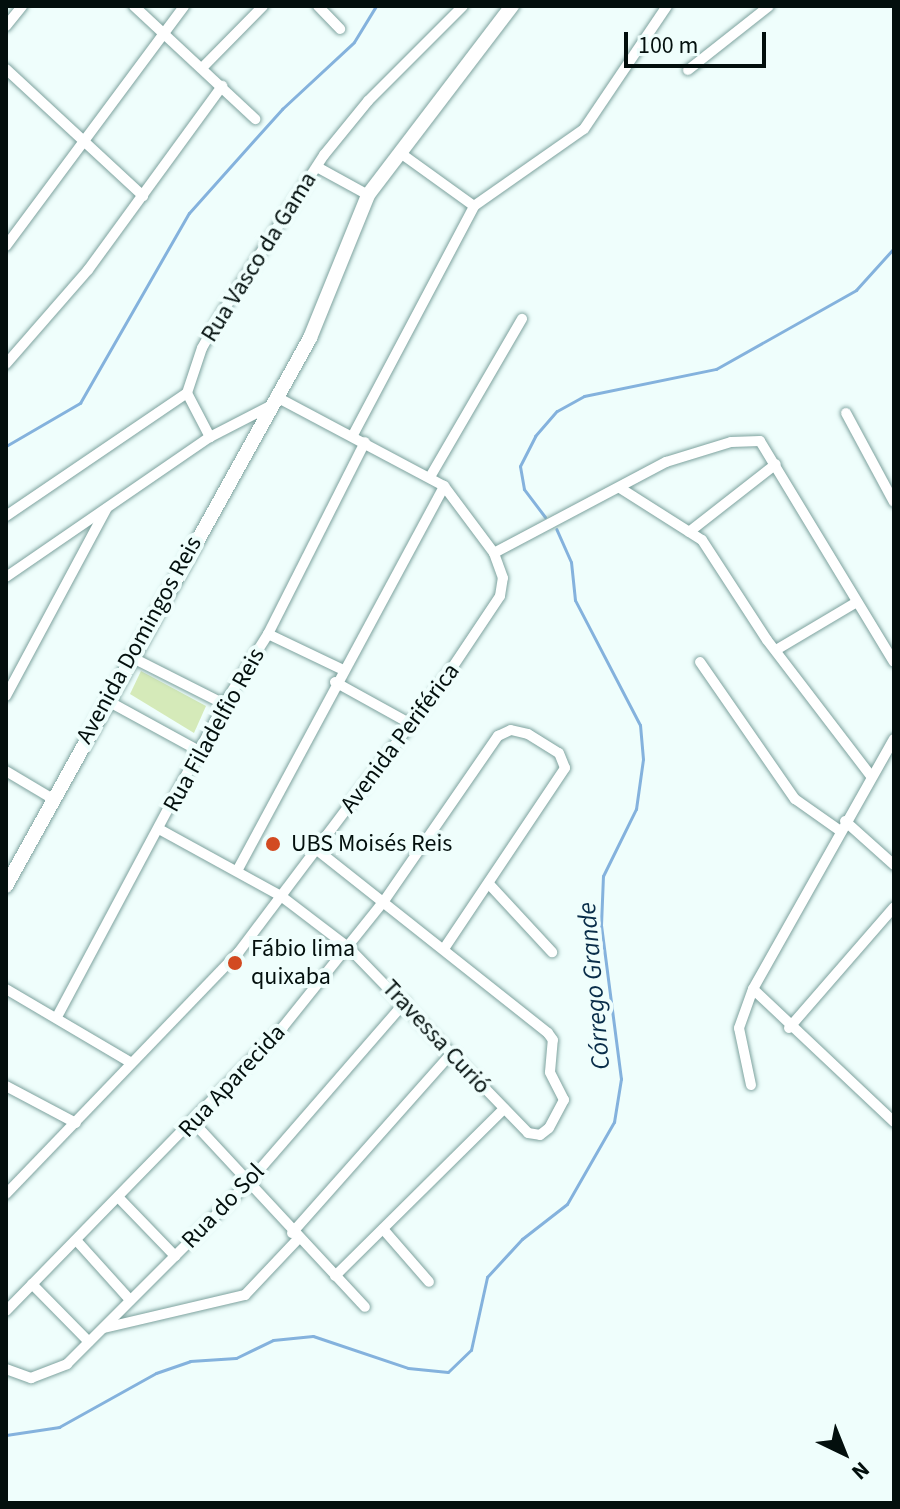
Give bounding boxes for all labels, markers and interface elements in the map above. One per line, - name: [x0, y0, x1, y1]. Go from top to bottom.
- scale bar: [628, 16, 770, 66]
- text: 100 m: [638, 28, 698, 63]
- street label: Rua Vasco da Gama: [195, 167, 323, 347]
- street label: Avenida Domingos Reis: [70, 531, 208, 749]
- street label: Rua Filadelfio Reis: [157, 643, 271, 817]
- street label: Avenida Periférica: [334, 657, 466, 819]
- place label: UBS Moisés Reis: [291, 830, 452, 858]
- marker: UBS Moisés Reis: [262, 833, 284, 855]
- water label: Córrego Grande: [571, 901, 617, 1071]
- place label: Fábio lima quixaba: [251, 935, 355, 991]
- marker: Fábio lima quixaba: [226, 954, 244, 972]
- street label: Travessa Curió: [376, 974, 496, 1100]
- street label: Rua Aparecida: [172, 1019, 292, 1143]
- street label: Rua do Sol: [176, 1158, 270, 1254]
- north arrow: [804, 1413, 884, 1493]
- text: N: [844, 1454, 877, 1487]

